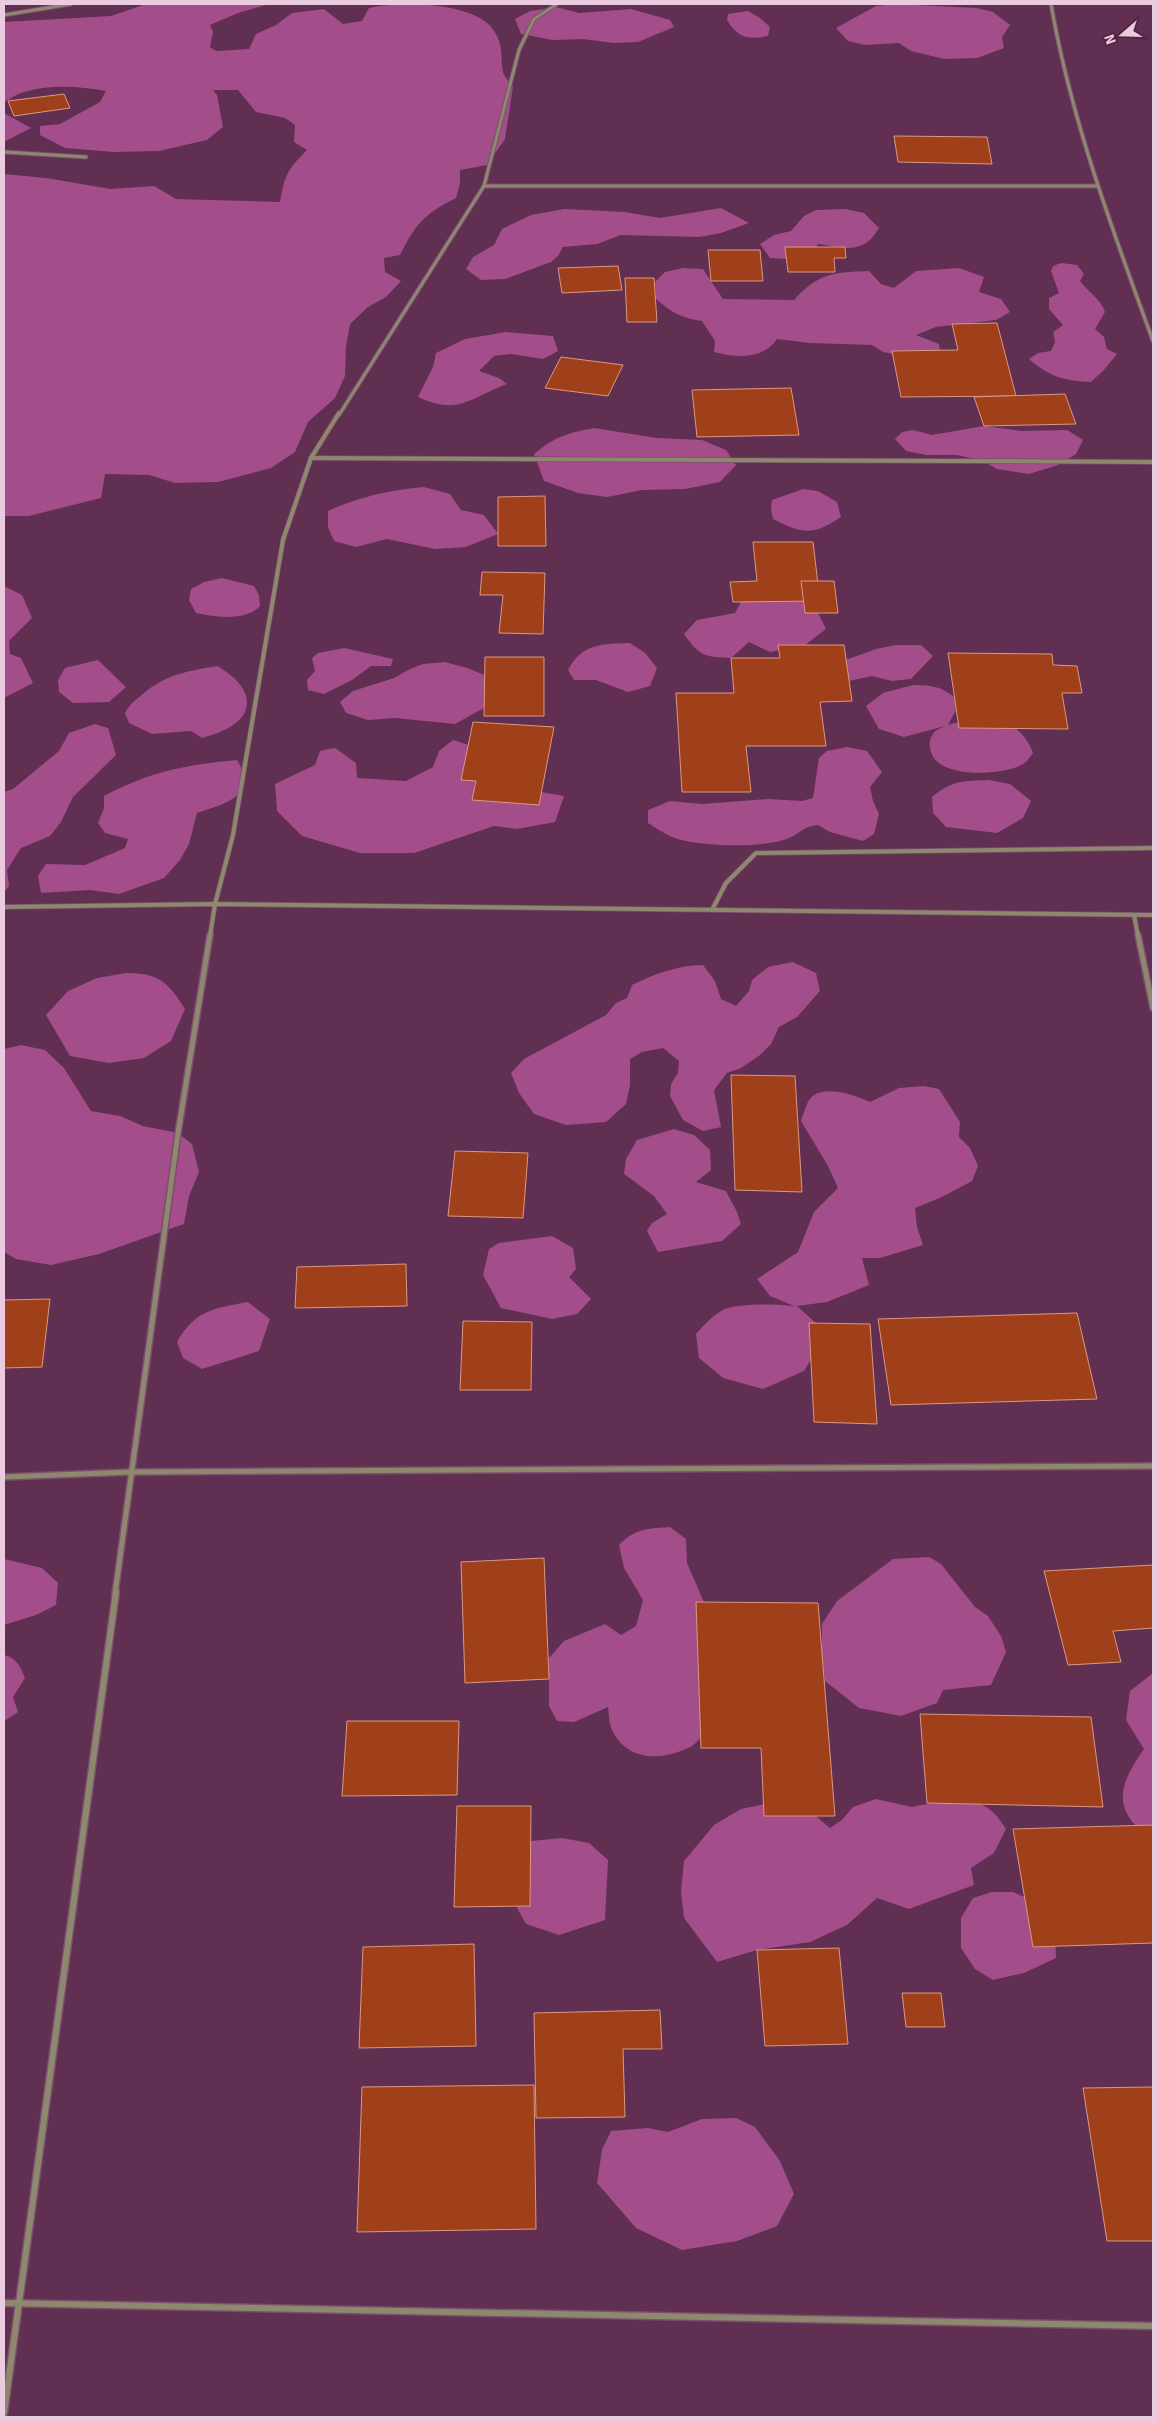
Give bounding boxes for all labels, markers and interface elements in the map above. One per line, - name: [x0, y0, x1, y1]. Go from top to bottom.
- north arrow: [1097, 10, 1147, 60]
- text: N: [1101, 32, 1120, 47]

